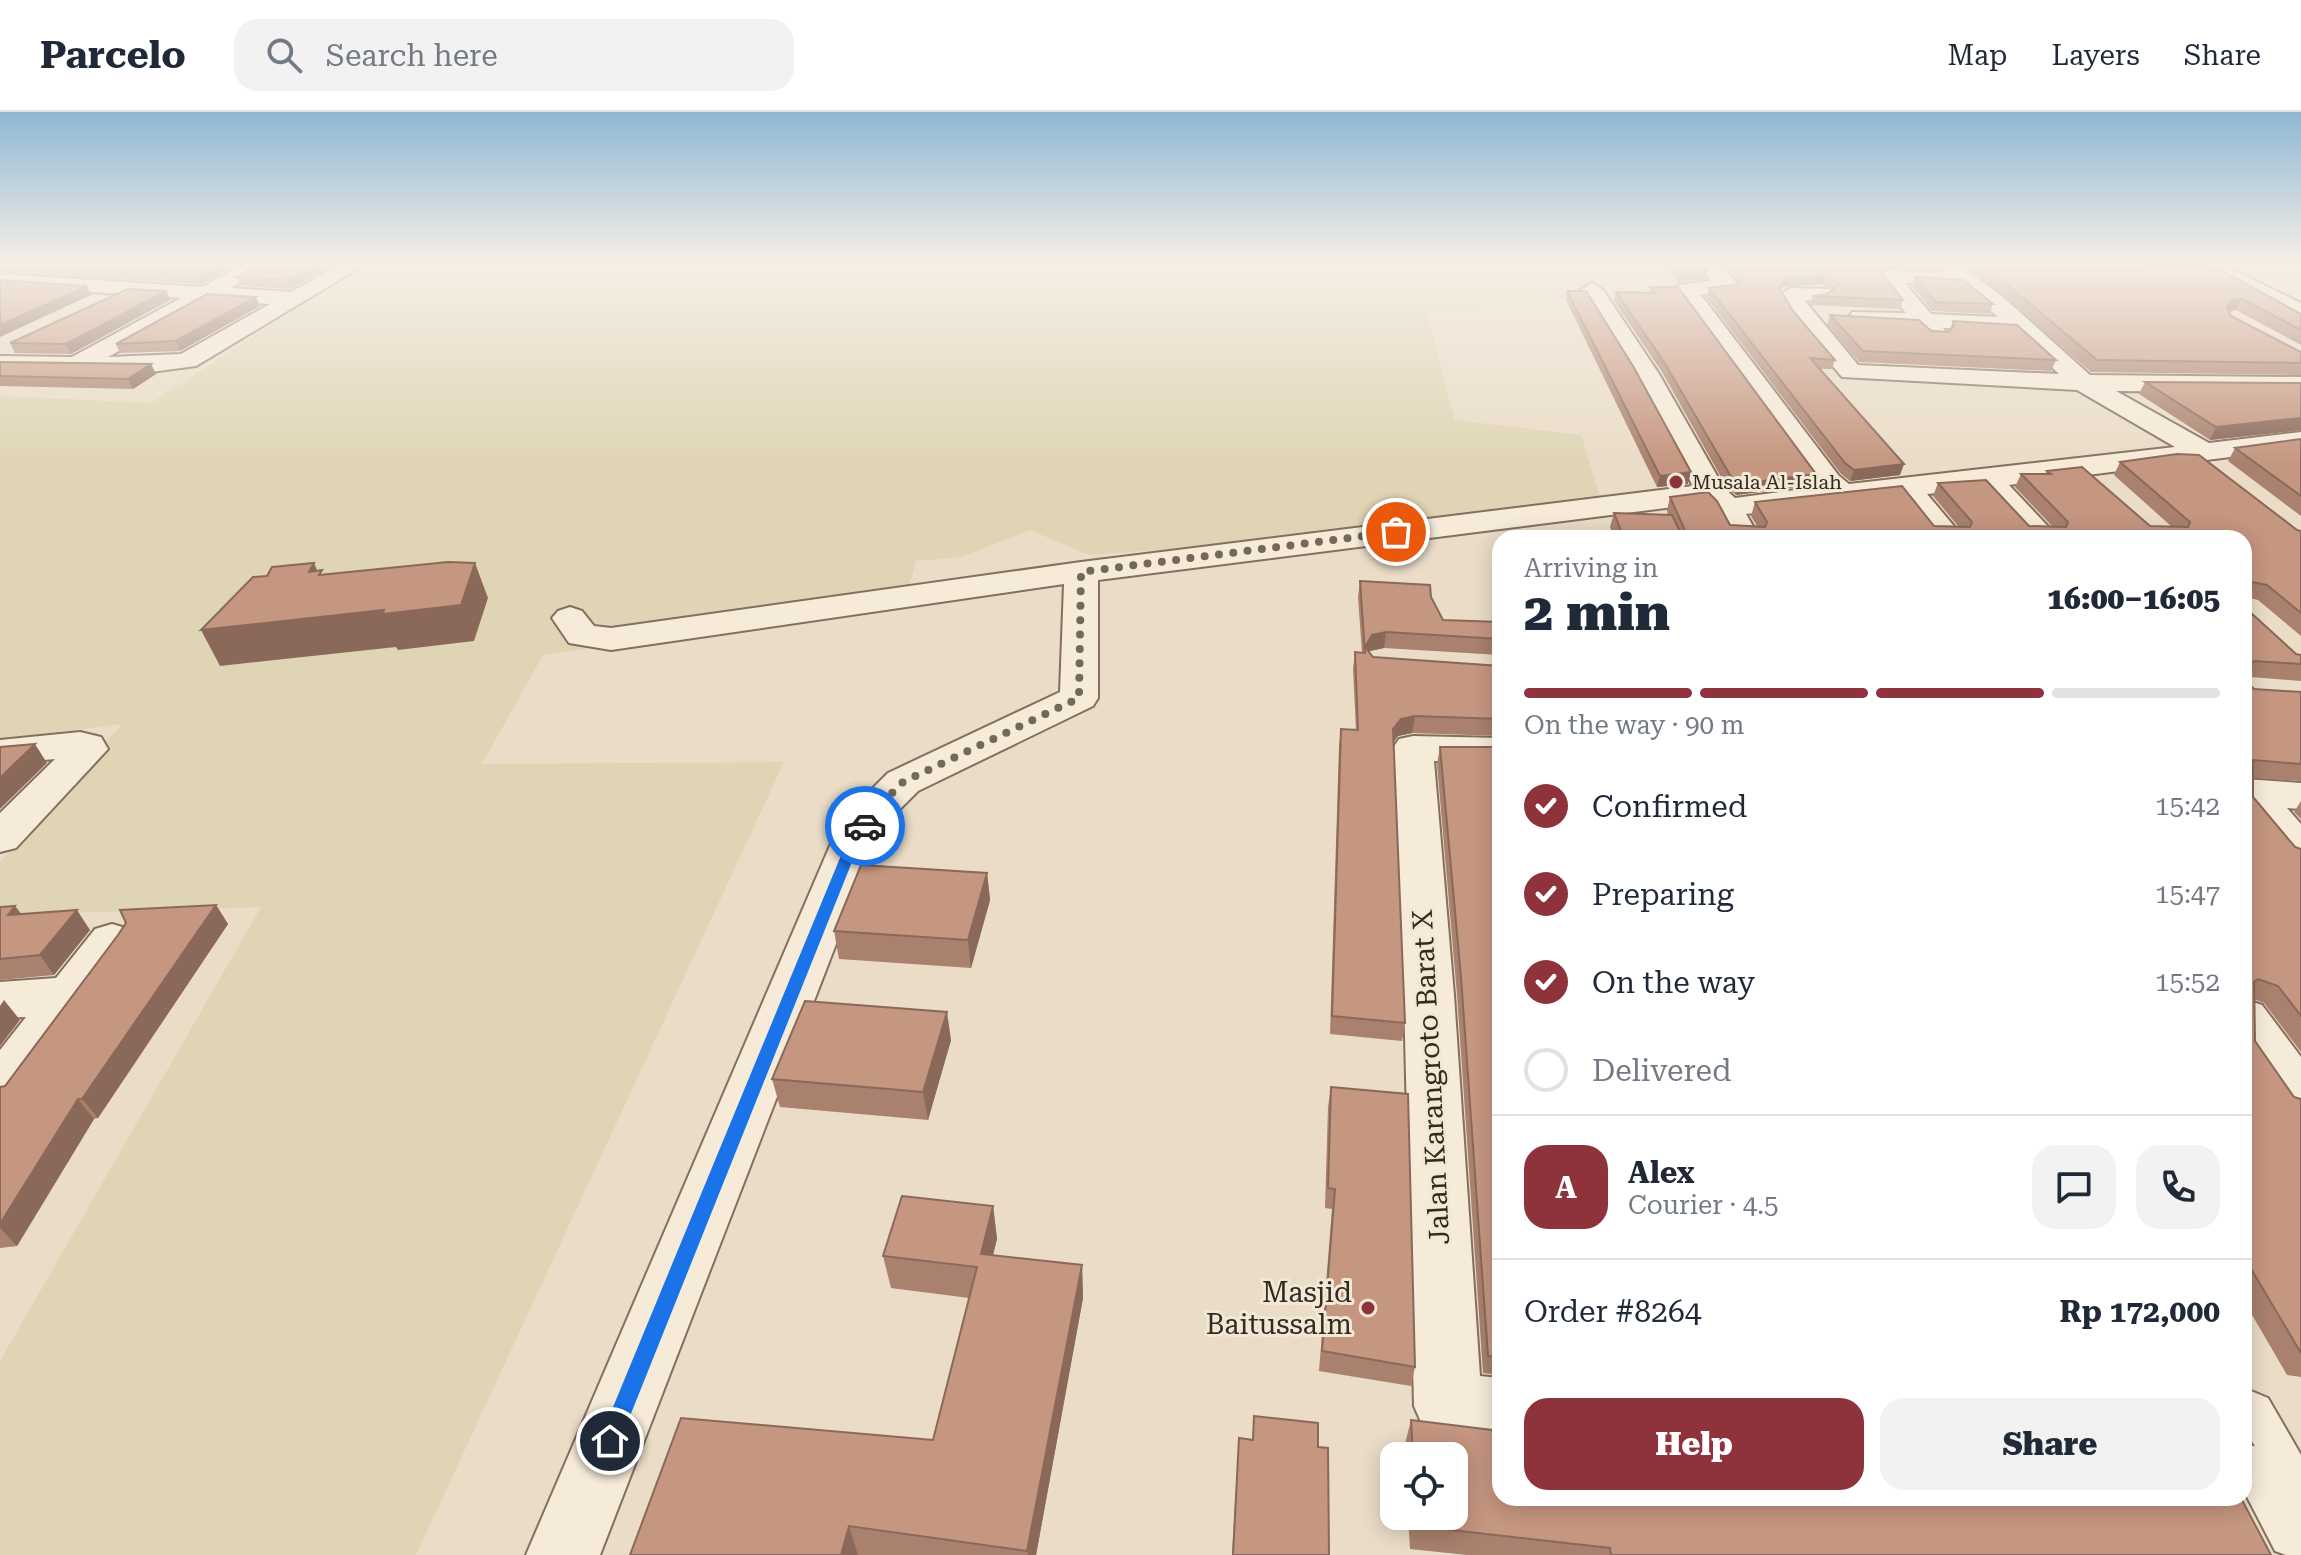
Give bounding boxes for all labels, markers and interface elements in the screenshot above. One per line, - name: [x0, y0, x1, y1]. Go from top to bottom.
- search box: [234, 19, 794, 91]
- text: Parcelo: [40, 33, 186, 77]
- icon: search: [262, 33, 306, 77]
- text: Search here: [326, 38, 498, 73]
- text: Map: [1948, 39, 2007, 72]
- text: Layers: [2051, 39, 2140, 72]
- text: Share: [2184, 39, 2261, 72]
- place label: Musala Al-Islah: [1692, 470, 1842, 494]
- marker: Musala Al-Islah: [1667, 473, 1685, 491]
- pin: [1362, 498, 1430, 566]
- icon: bag: [1374, 510, 1418, 554]
- text: Arriving in: [1524, 553, 1658, 583]
- text: 16:00–16:05: [2047, 581, 2220, 616]
- text: 2 min: [1524, 582, 1670, 643]
- text: On the way · 90 m: [1524, 710, 1744, 740]
- icon: check: [1524, 784, 1568, 828]
- courier: [825, 786, 905, 866]
- text: Confirmed: [1592, 789, 1747, 824]
- text: 15:42: [2155, 791, 2220, 821]
- icon: car: [843, 804, 887, 848]
- icon: check: [1524, 872, 1568, 916]
- text: Preparing: [1592, 877, 1734, 912]
- text: 15:47: [2155, 879, 2220, 909]
- street label: Jalan Karangroto Barat X: [1406, 908, 1456, 1246]
- icon: check: [1524, 960, 1568, 1004]
- text: On the way: [1592, 965, 1755, 1000]
- text: 15:52: [2155, 967, 2220, 997]
- text: Delivered: [1592, 1053, 1731, 1088]
- button: chat: [2032, 1145, 2116, 1229]
- button: phone: [2136, 1145, 2220, 1229]
- text: Alex: [1628, 1155, 1695, 1190]
- text: A: [1555, 1170, 1577, 1205]
- text: Courier · 4.5: [1628, 1190, 1778, 1220]
- place label: Masjid Baitussalm: [1206, 1276, 1352, 1341]
- text: Order #8264: [1524, 1294, 1702, 1329]
- text: Rp 172,000: [2059, 1294, 2220, 1329]
- marker: Masjid Baitussalm: [1359, 1299, 1377, 1317]
- button: Help: [1524, 1398, 1864, 1490]
- button: Share: [1880, 1398, 2220, 1490]
- pin: [576, 1407, 644, 1475]
- icon: home: [588, 1419, 632, 1463]
- map controls: [1380, 1442, 1468, 1530]
- button: locate: [1380, 1442, 1468, 1530]

